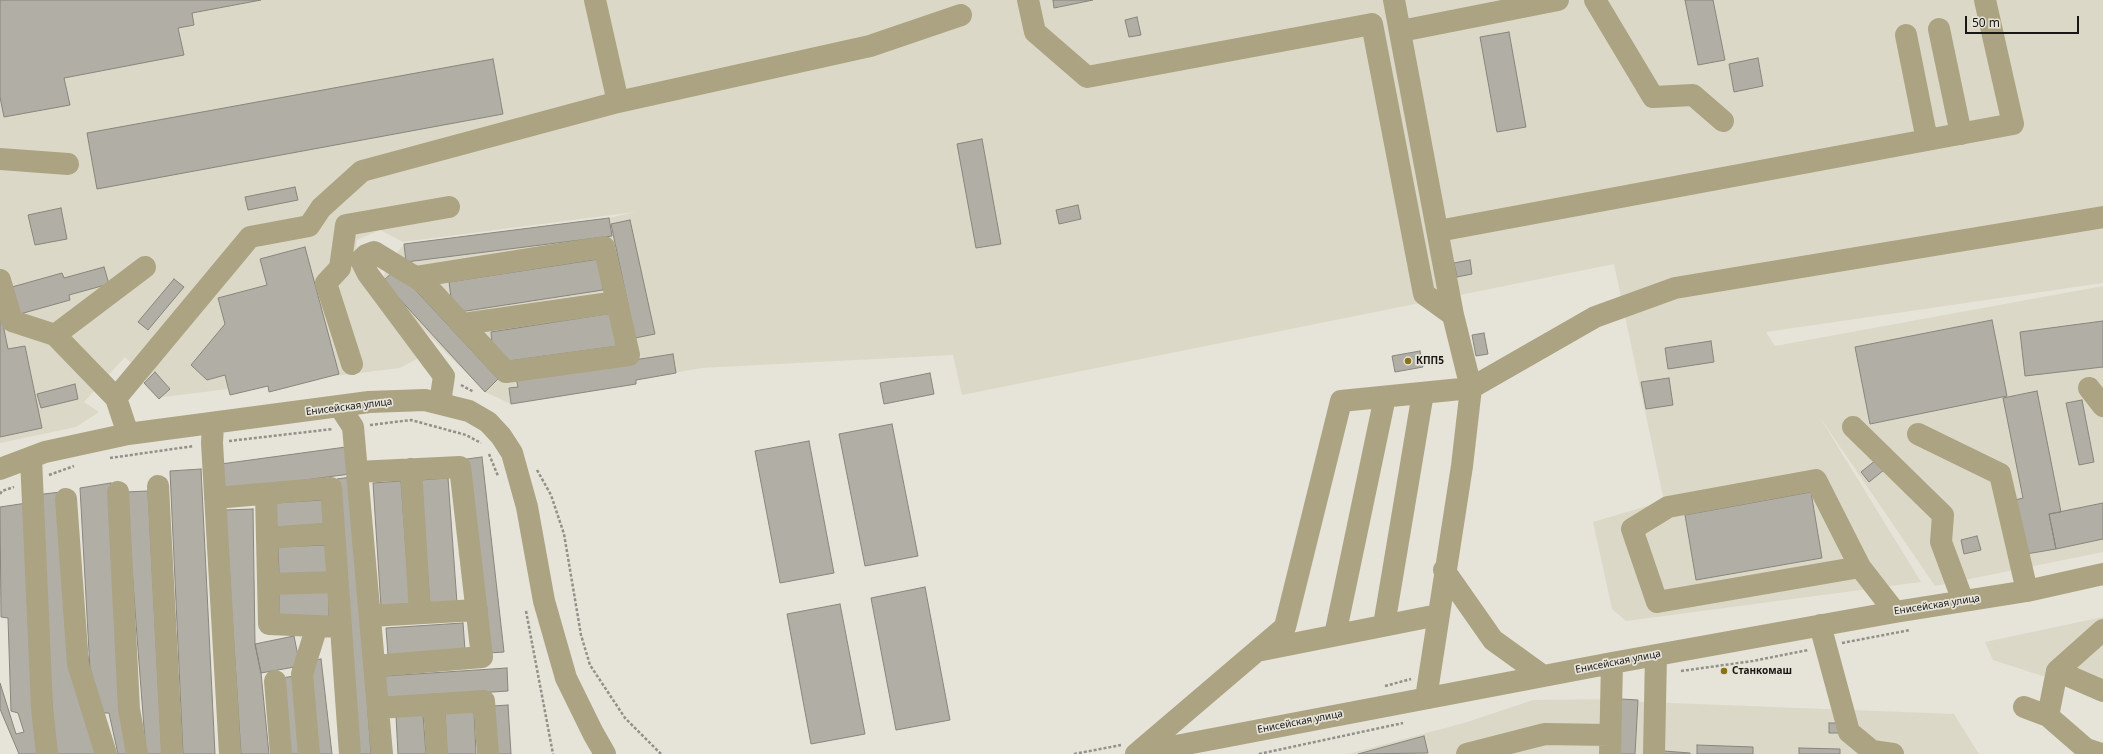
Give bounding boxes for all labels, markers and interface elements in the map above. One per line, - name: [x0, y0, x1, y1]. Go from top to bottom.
- scale bar: [1967, 8, 2081, 34]
- text: 50 m: [1972, 14, 2000, 31]
- place label: КПП5: [1416, 355, 1444, 367]
- marker: КПП5: [1403, 356, 1413, 366]
- street label: Енисейская улица: [305, 396, 393, 418]
- street label: Енисейская улица: [1893, 592, 1981, 618]
- street label: Енисейская улица: [1574, 648, 1662, 676]
- place label: Станкомаш: [1732, 665, 1792, 677]
- marker: Станкомаш: [1719, 666, 1729, 676]
- street label: Енисейская улица: [1256, 708, 1344, 736]

